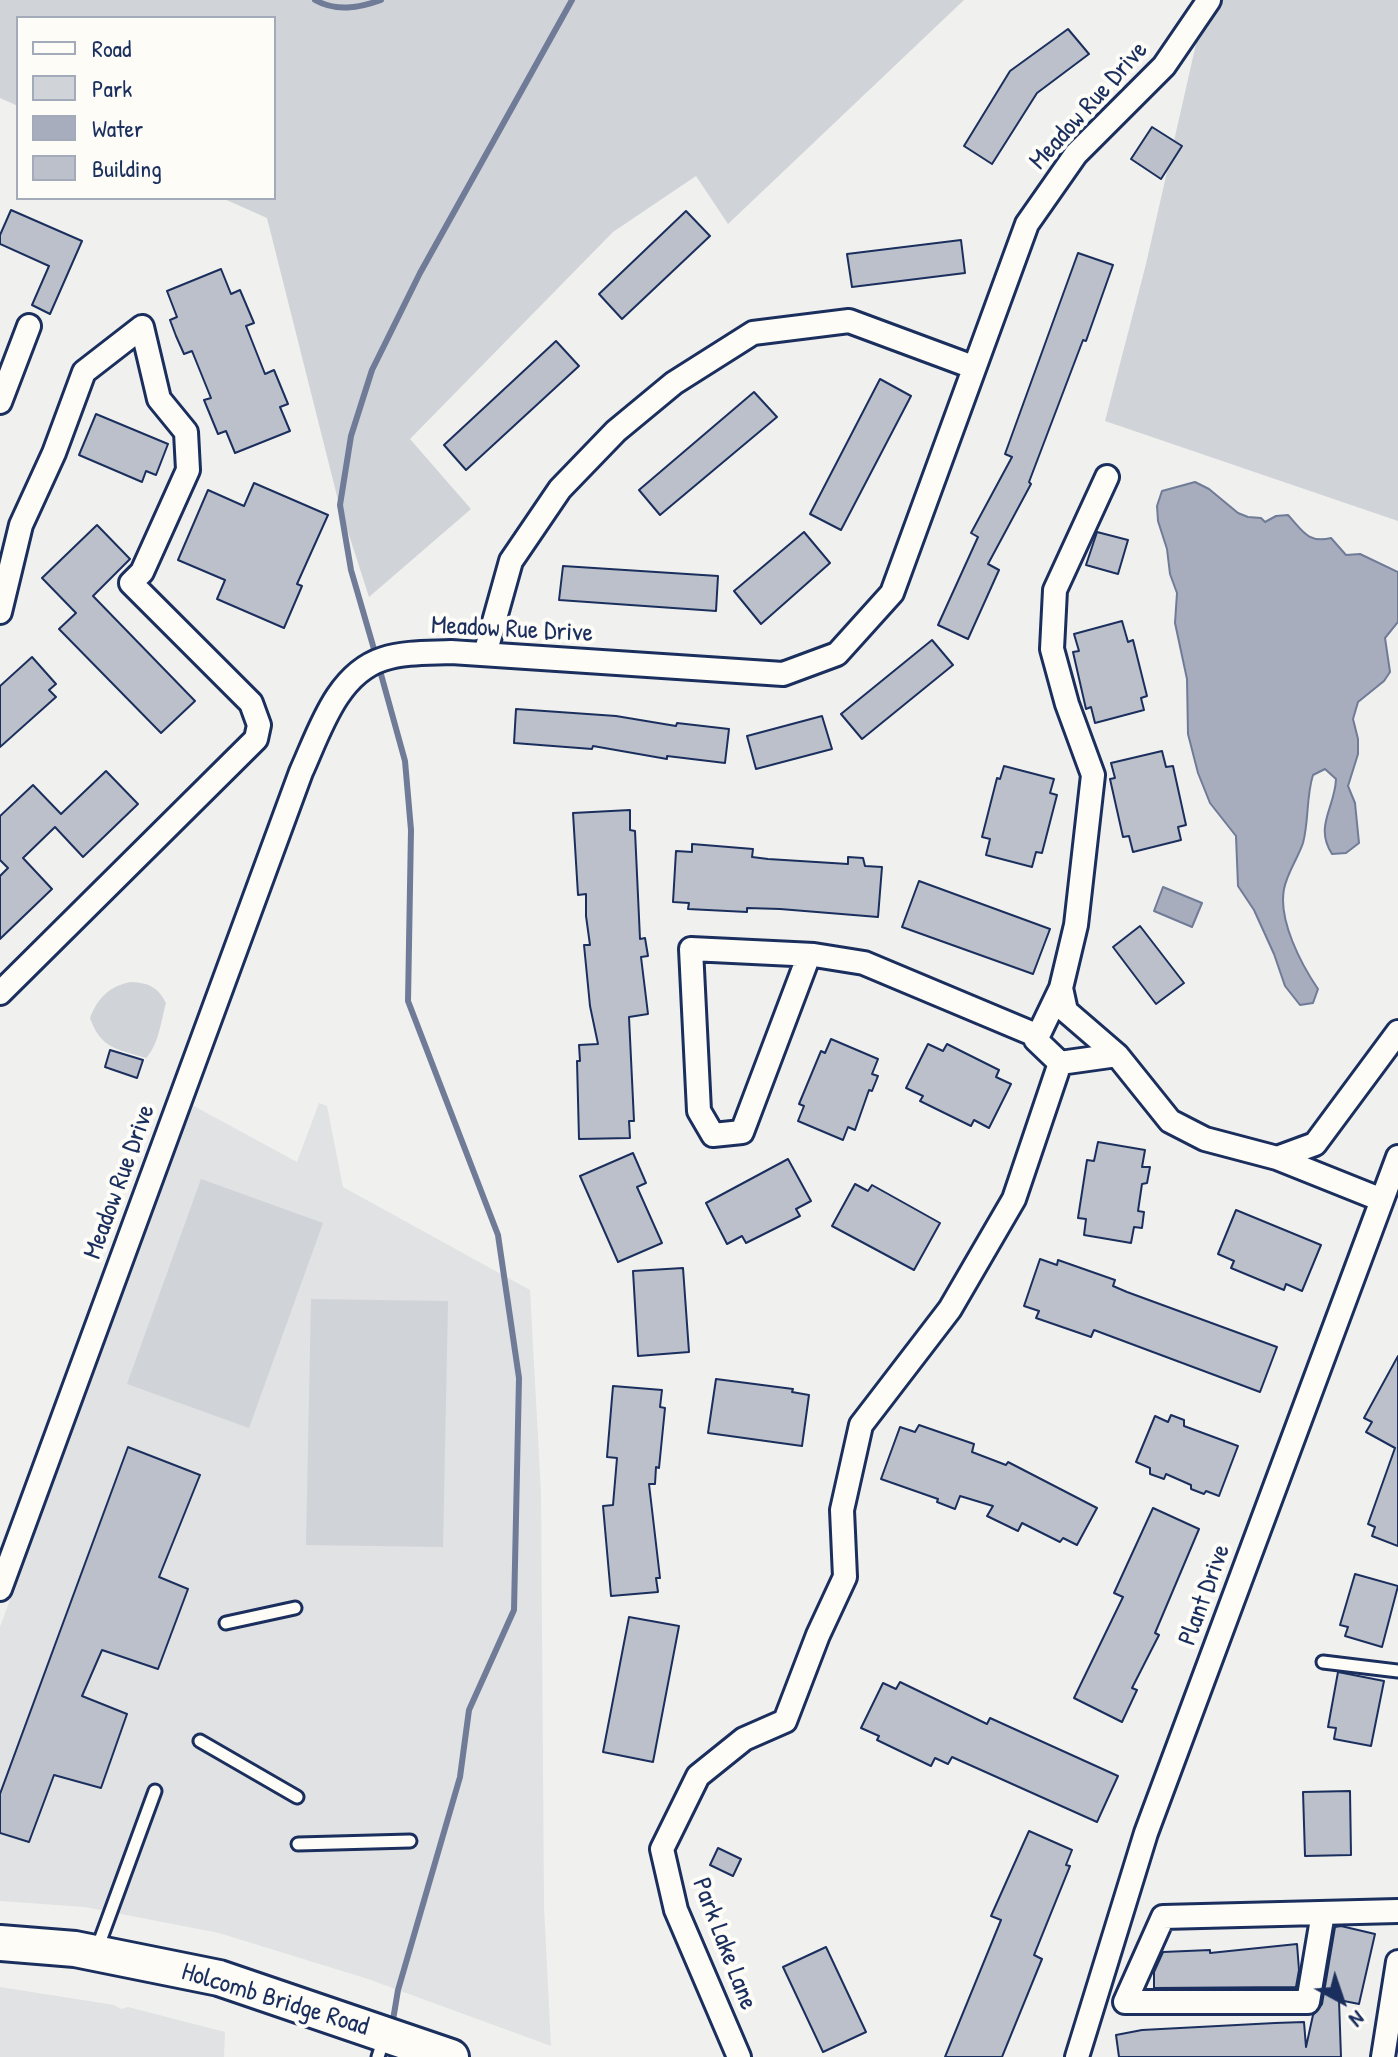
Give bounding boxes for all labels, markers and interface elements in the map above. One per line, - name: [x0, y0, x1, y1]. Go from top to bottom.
- legend: [16, 16, 276, 200]
- text: Road: [92, 32, 131, 64]
- street label: Meadow Rue Drive: [1023, 35, 1155, 177]
- text: Park: [92, 72, 132, 104]
- text: Water: [92, 112, 143, 144]
- text: Building: [92, 152, 162, 184]
- street label: Meadow Rue Drive: [430, 610, 594, 650]
- street label: Meadow Rue Drive: [78, 1100, 162, 1264]
- street label: Plant Drive: [1172, 1540, 1238, 1650]
- street label: Park Lake Lane: [685, 1874, 763, 2014]
- street label: Holcomb Bridge Road: [178, 1957, 372, 2043]
- north arrow: [1302, 1961, 1382, 2041]
- text: N: [1343, 2004, 1372, 2035]

